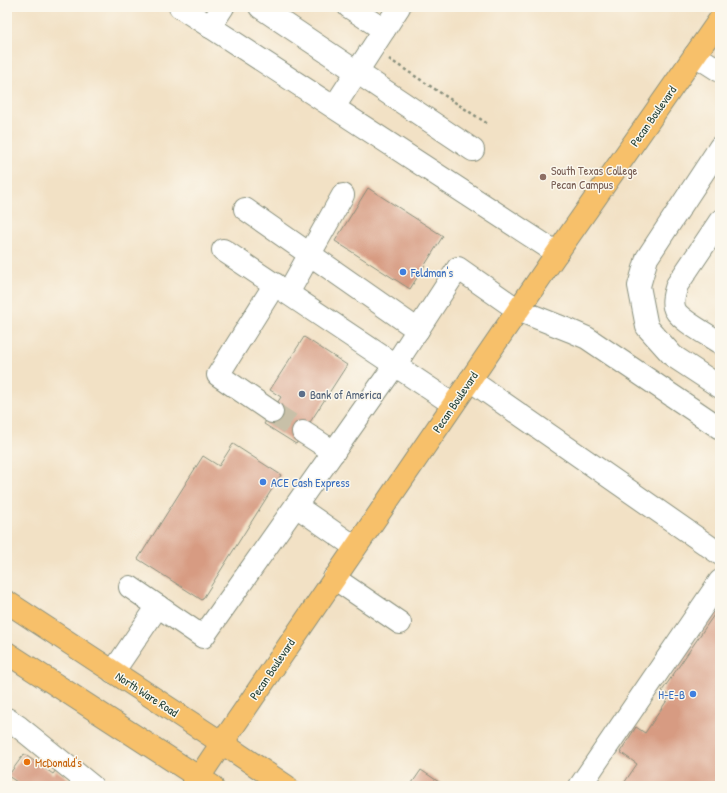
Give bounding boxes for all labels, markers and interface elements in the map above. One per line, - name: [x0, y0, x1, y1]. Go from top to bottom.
- street label: Pecan Boulevard: [626, 82, 680, 150]
- place label: South Texas College Pecan Campus: [551, 162, 638, 193]
- marker: South Texas College Pecan Campus: [538, 172, 548, 182]
- place label: Feldman's: [410, 264, 453, 281]
- marker: Feldman's: [398, 267, 408, 277]
- street label: Pecan Boulevard: [428, 368, 482, 436]
- place label: Bank of America: [310, 386, 382, 403]
- marker: Bank of America: [297, 389, 307, 399]
- place label: ACE Cash Express: [271, 474, 350, 491]
- marker: ACE Cash Express: [258, 477, 268, 487]
- street label: Pecan Boulevard: [245, 635, 299, 703]
- street label: North Ware Road: [112, 667, 182, 721]
- place label: H-E-B: [658, 686, 685, 703]
- marker: H-E-B: [688, 689, 698, 699]
- place label: McDonald's: [35, 754, 82, 771]
- marker: McDonald's: [22, 757, 32, 767]

